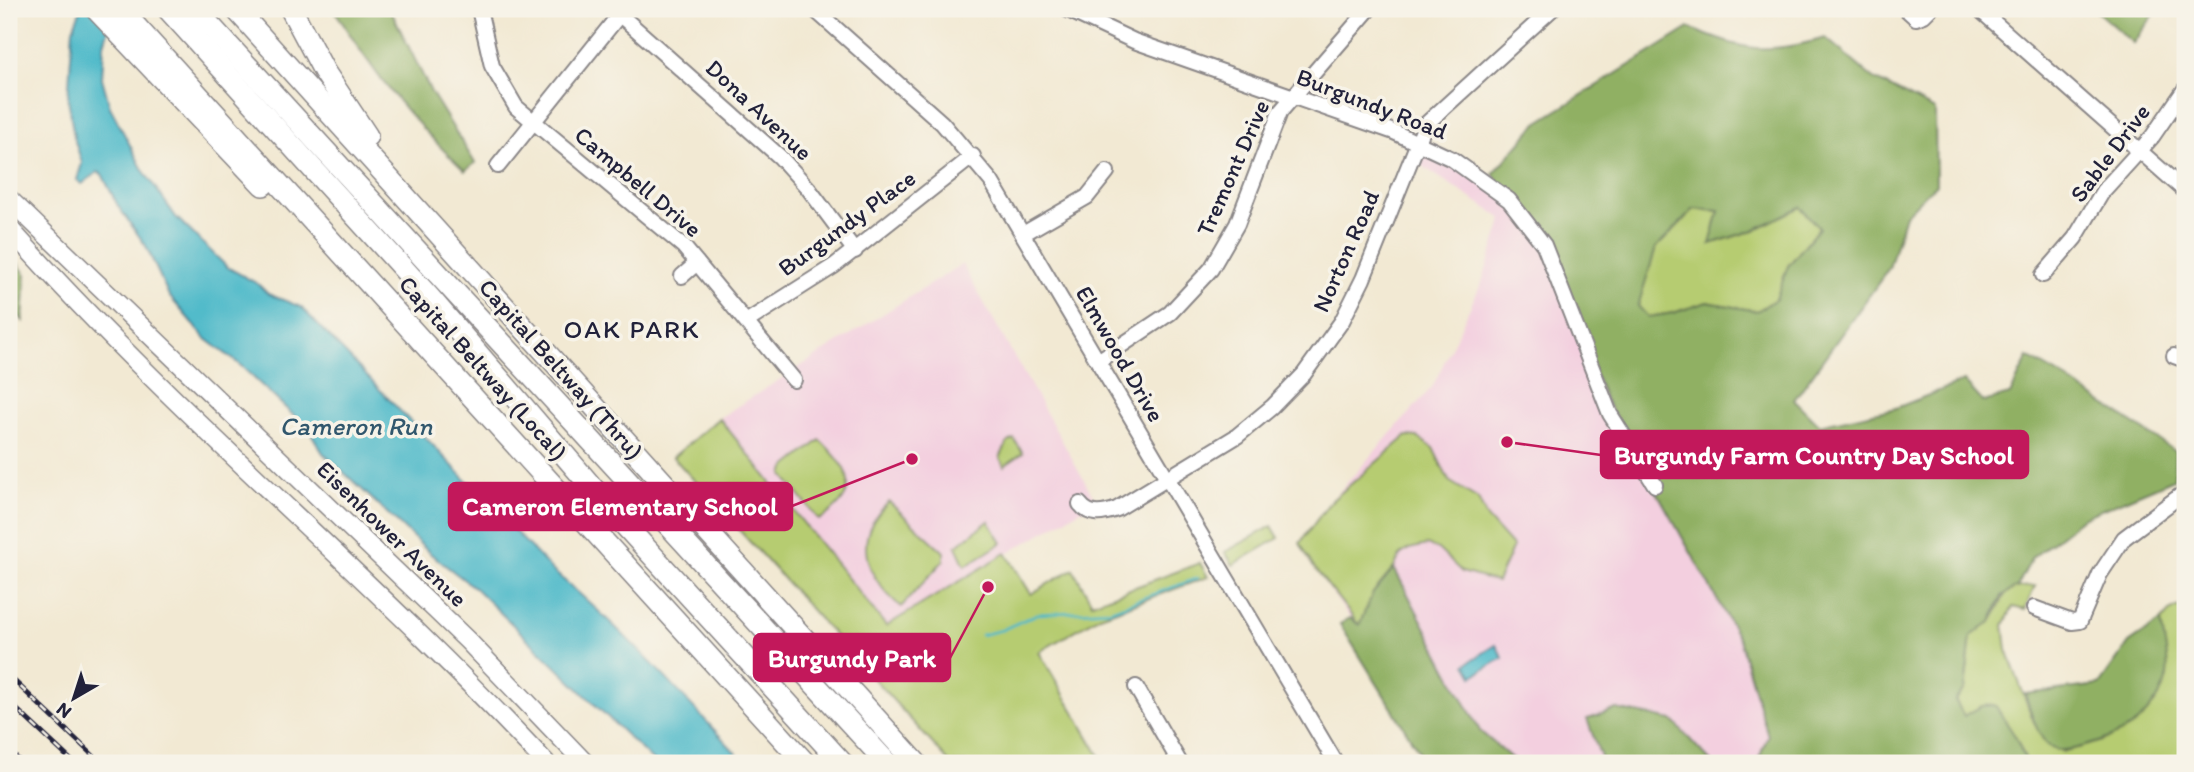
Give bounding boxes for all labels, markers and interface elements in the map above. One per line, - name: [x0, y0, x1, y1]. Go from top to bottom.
- street label: Dona Avenue: [700, 53, 819, 166]
- street label: Burgundy Road: [1293, 61, 1452, 146]
- street label: Tremont Drive: [1190, 95, 1275, 240]
- street label: Sable Drive: [2063, 98, 2156, 208]
- street label: Campbell Drive: [569, 120, 708, 243]
- street label: Burgundy Place: [772, 163, 921, 282]
- street label: Norton Road: [1306, 185, 1385, 316]
- street label: Capital Beltway (Local): [393, 269, 574, 466]
- street label: Capital Beltway (Thru): [473, 273, 650, 465]
- street label: Elmwood Drive: [1070, 280, 1171, 427]
- district label: OAK PARK: [564, 313, 700, 345]
- water label: Cameron Run: [280, 410, 433, 442]
- callout: Burgundy Farm Country Day School: [1601, 431, 2028, 478]
- text: Burgundy Farm Country Day School: [1614, 439, 2015, 471]
- street label: Eisenhower Avenue: [311, 455, 474, 613]
- callout: Cameron Elementary School: [449, 483, 792, 530]
- text: Cameron Elementary School: [462, 490, 778, 522]
- callout: Burgundy Park: [754, 634, 950, 681]
- text: Burgundy Park: [768, 642, 937, 674]
- north arrow: [38, 664, 108, 734]
- text: N: [51, 698, 76, 724]

